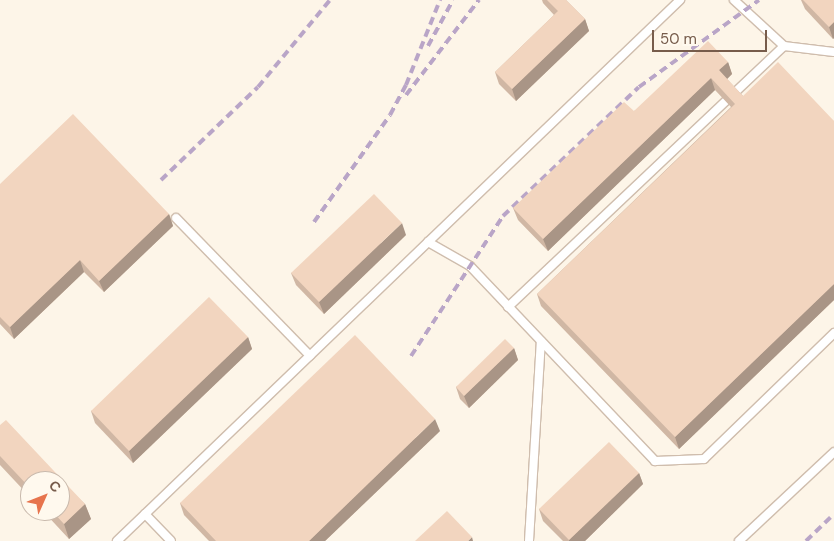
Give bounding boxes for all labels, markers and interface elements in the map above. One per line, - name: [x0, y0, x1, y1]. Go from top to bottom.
- scale bar: [654, 20, 769, 52]
- text: 50 m: [660, 29, 697, 49]
- north arrow: [20, 471, 70, 521]
- text: С: [45, 476, 65, 496]

